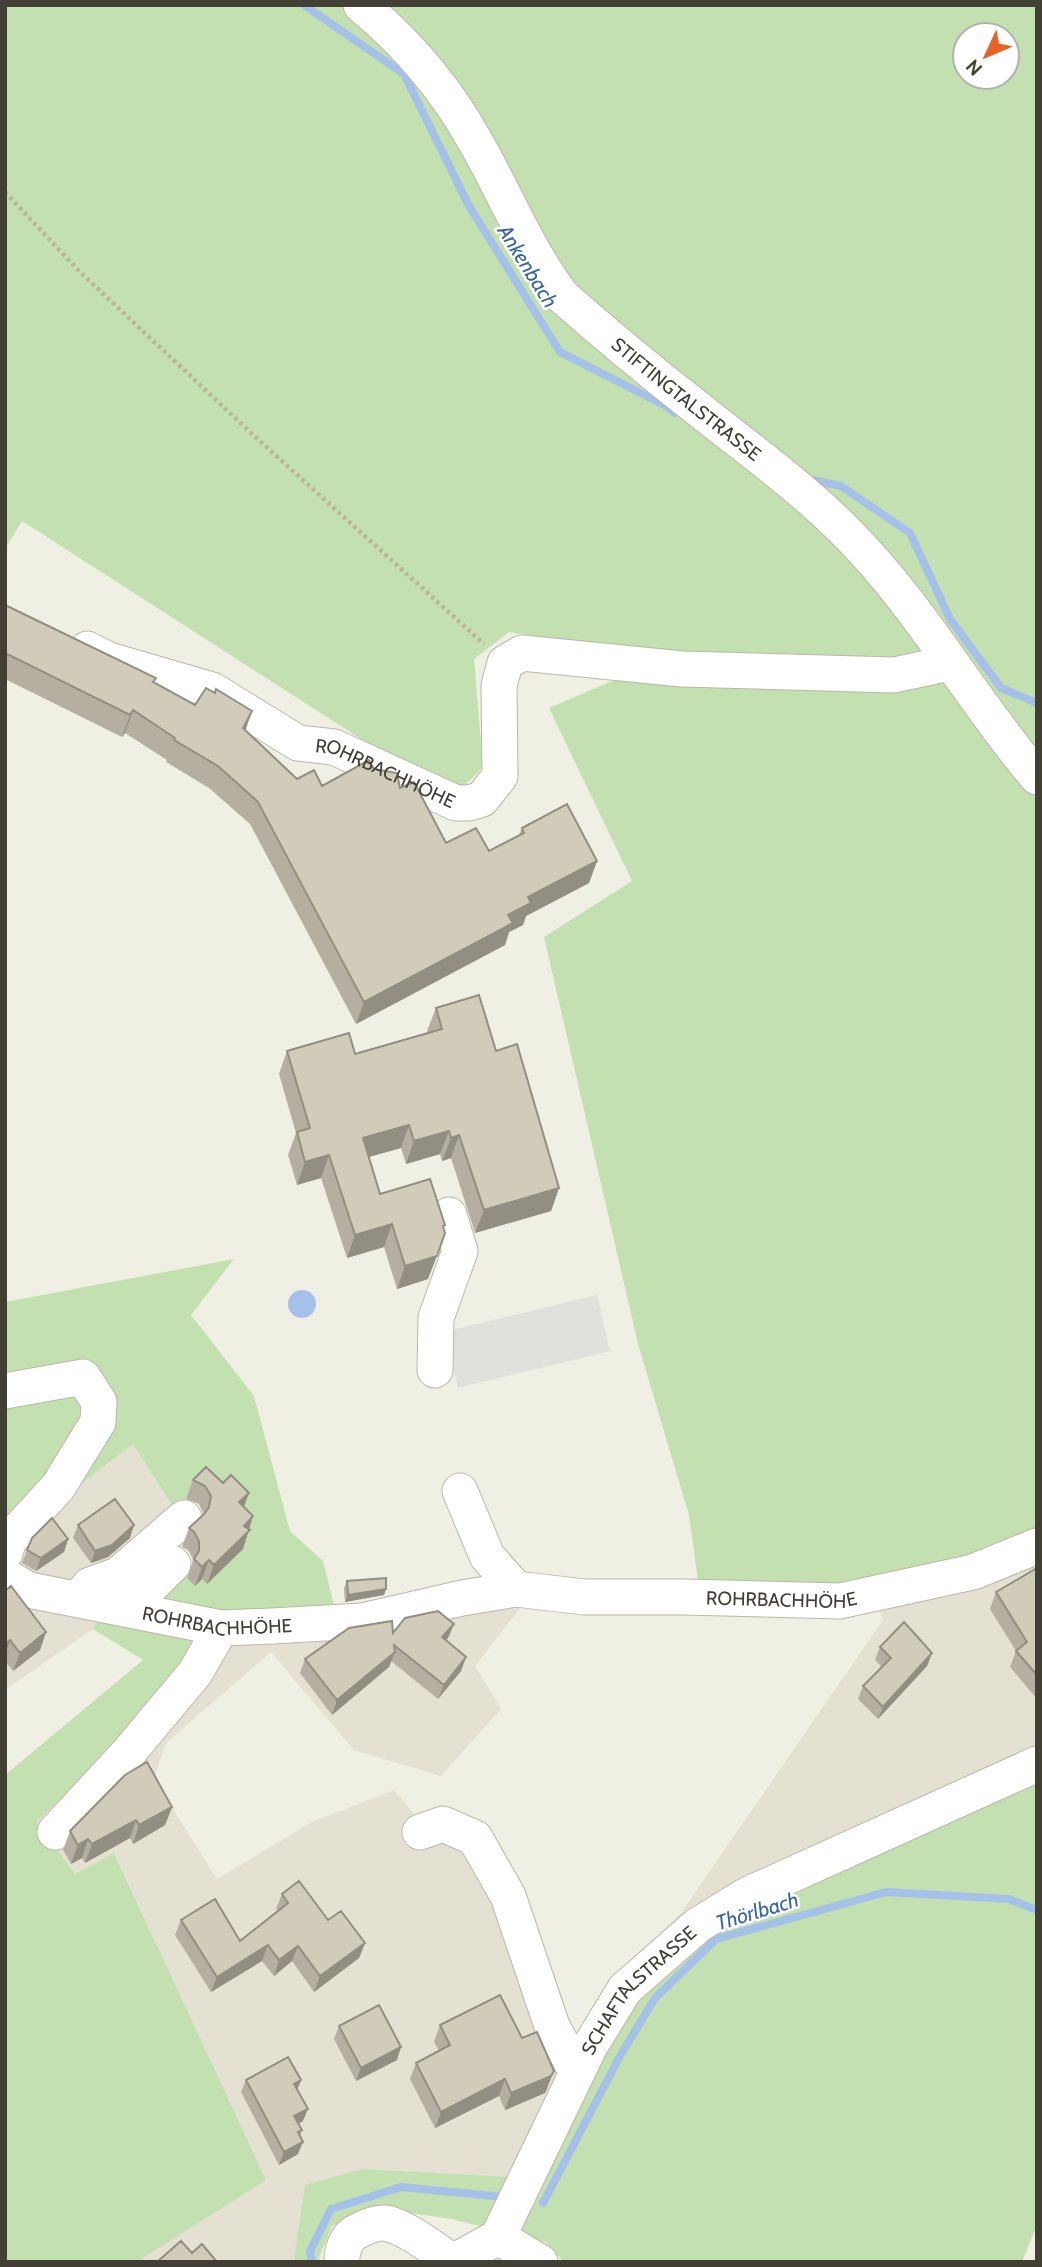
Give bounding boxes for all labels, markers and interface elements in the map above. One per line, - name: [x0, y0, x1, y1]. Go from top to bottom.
- north arrow: [951, 21, 1021, 91]
- text: N: [961, 55, 987, 80]
- water label: Ankenbach: [492, 219, 563, 312]
- street label: STIFTINGTALSTRASSE: [607, 332, 766, 466]
- street label: ROHRBACHHÖHE: [314, 734, 459, 813]
- street label: ROHRBACHHÖHE: [706, 1586, 859, 1613]
- street label: ROHRBACHHÖHE: [140, 1601, 293, 1640]
- water label: Thörlbach: [713, 1887, 801, 1935]
- street label: SCHAFTALSTRASSE: [576, 1921, 701, 2058]

